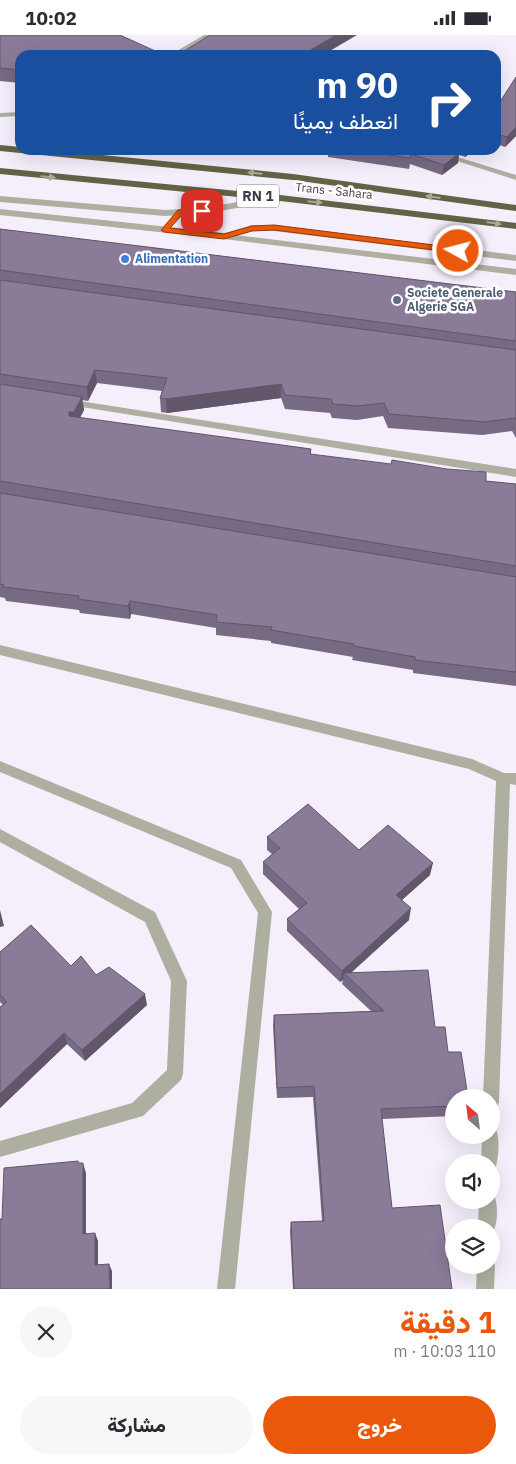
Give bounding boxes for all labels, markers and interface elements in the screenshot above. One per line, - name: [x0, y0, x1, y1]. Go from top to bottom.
- text: 10:02: [25, 6, 77, 30]
- text: 90 m: [316, 62, 398, 108]
- icon: right: [416, 70, 481, 135]
- text: انعطف يمينًا: [293, 106, 398, 135]
- one-way arrow: [246, 169, 262, 177]
- one-way arrow: [41, 173, 57, 181]
- street label: Trans - Sahara: [295, 179, 374, 202]
- road number: RN 1: [237, 185, 279, 207]
- pin: [181, 190, 223, 232]
- one-way arrow: [425, 192, 441, 200]
- icon: arrive: [188, 197, 216, 225]
- one-way arrow: [307, 198, 323, 206]
- one-way arrow: [486, 219, 502, 227]
- position arrow: [431, 224, 483, 276]
- place label: Alimentation: [135, 251, 208, 266]
- marker: Alimentation: [119, 253, 131, 265]
- place label: Societe Generale Algerie SGA: [407, 285, 503, 314]
- marker: Societe Generale Algerie SGA: [391, 294, 403, 306]
- north arrow: [445, 1089, 500, 1144]
- map controls: [445, 1089, 500, 1274]
- button: sound: [445, 1154, 500, 1209]
- button: layers: [445, 1219, 500, 1274]
- text: 1 دقيقة: [400, 1302, 496, 1341]
- button: close: [20, 1306, 72, 1358]
- text: 110 m · 10:03: [394, 1341, 496, 1361]
- button: مشاركة: [20, 1396, 253, 1454]
- button: خروج: [263, 1396, 496, 1454]

